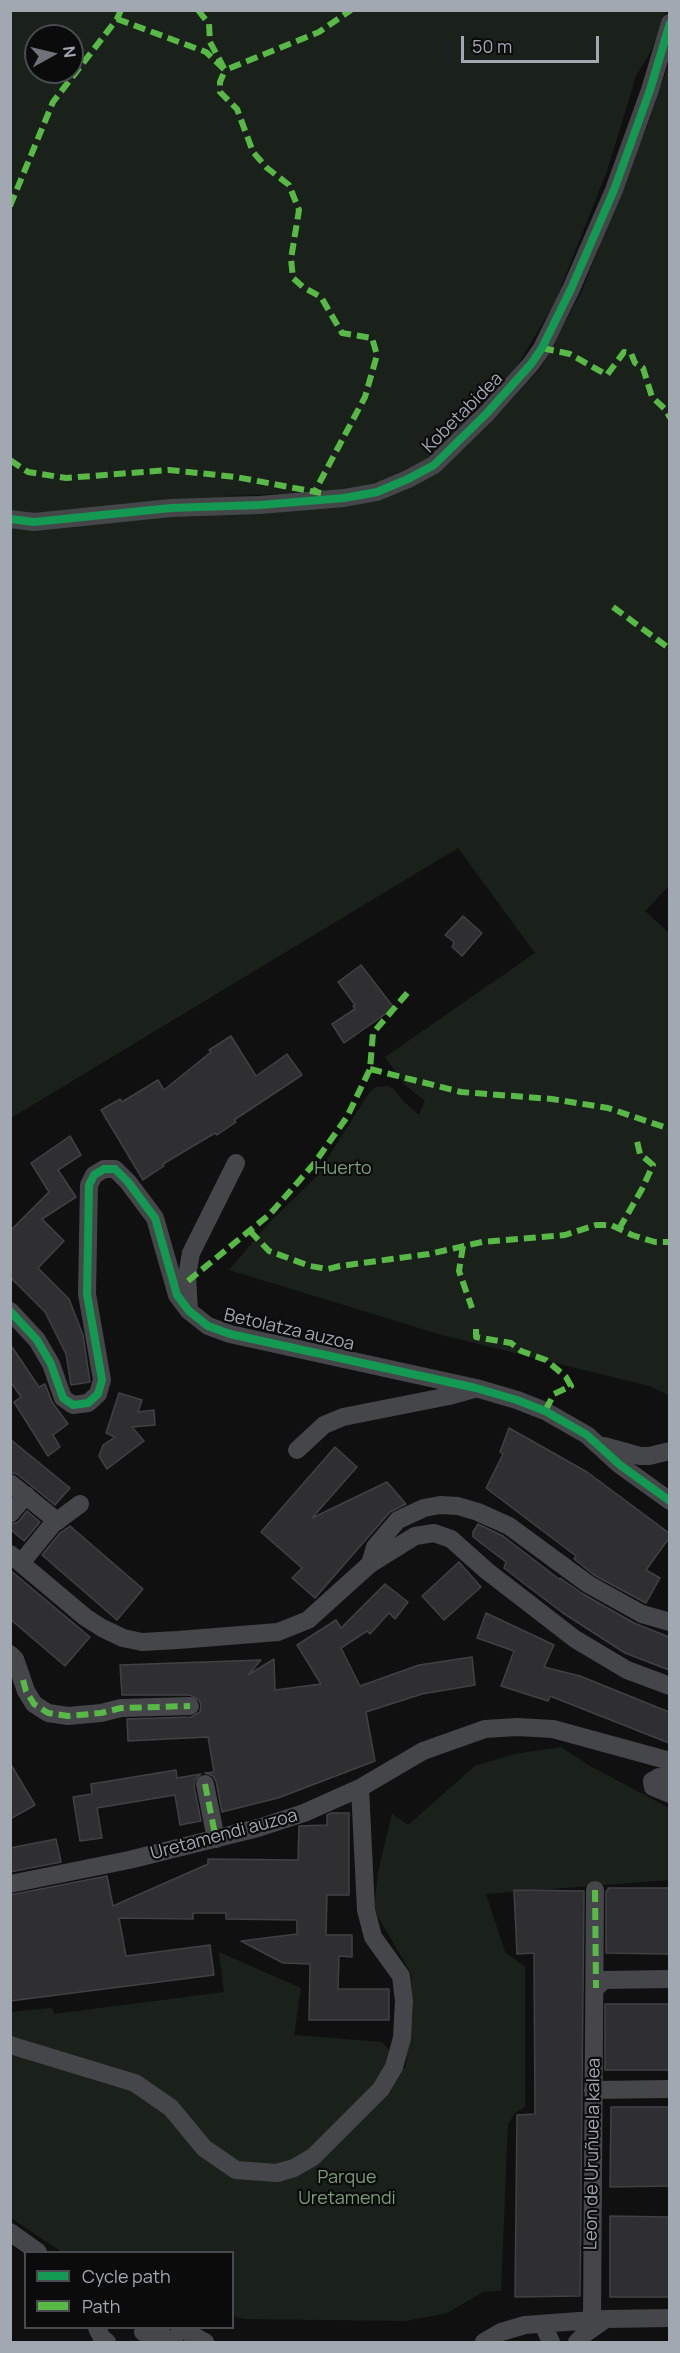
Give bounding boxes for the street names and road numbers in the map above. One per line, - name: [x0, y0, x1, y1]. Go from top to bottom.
- street label: Kobetabidea: [418, 368, 508, 458]
- street label: Betolatza auzoa: [222, 1304, 356, 1356]
- street label: Uretamendi auzoa: [148, 1805, 300, 1865]
- street label: Leon de Uruñuela kalea: [581, 2058, 605, 2250]

